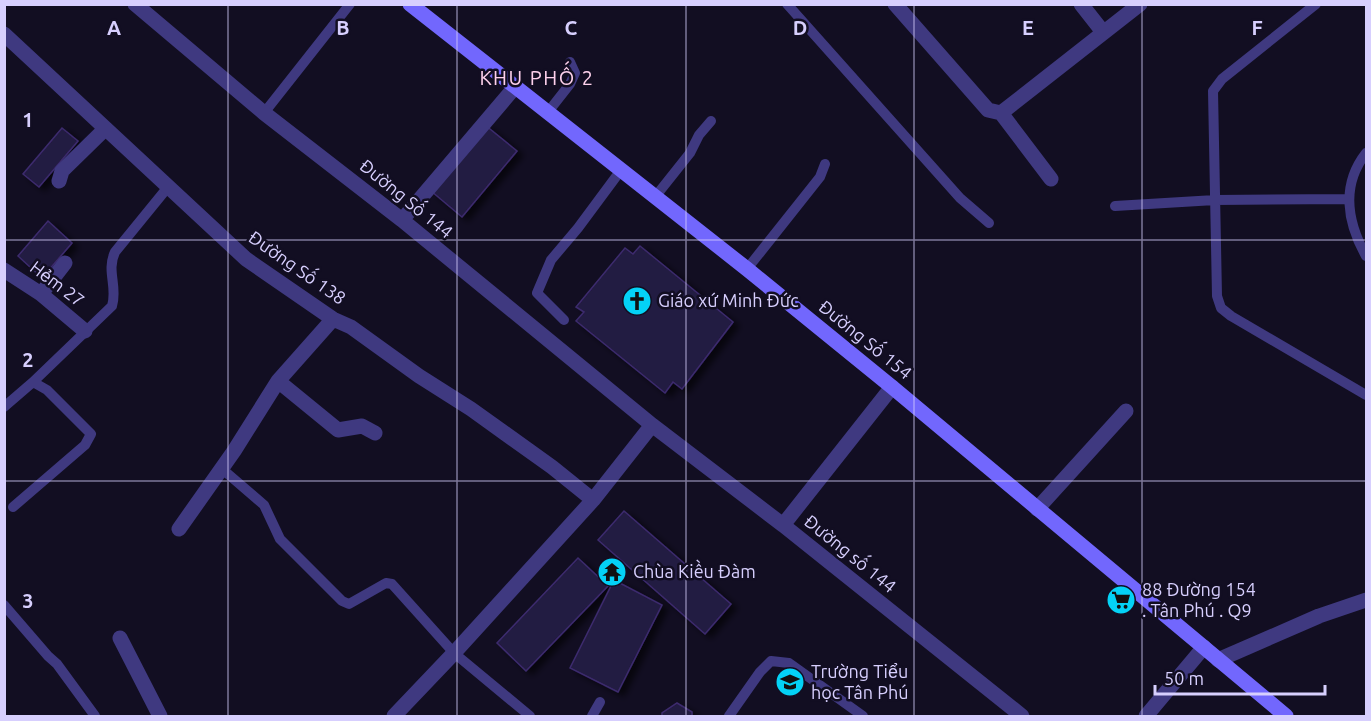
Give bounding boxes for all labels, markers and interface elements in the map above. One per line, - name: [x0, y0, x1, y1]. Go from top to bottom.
- text: A: [107, 16, 121, 39]
- text: B: [336, 16, 350, 39]
- text: C: [565, 16, 578, 39]
- text: D: [793, 16, 807, 39]
- text: E: [1022, 16, 1034, 39]
- text: F: [1251, 16, 1263, 39]
- district label: KHU PHỐ 2: [479, 60, 595, 89]
- text: 1: [22, 108, 34, 131]
- street label: Đường Số 144: [356, 153, 459, 242]
- street label: Đường Số 138: [245, 224, 351, 308]
- street label: Hẻm 27: [27, 256, 89, 310]
- church icon: Giáo xứ Minh Đức: [621, 285, 653, 317]
- place label: Giáo xứ Minh Đức: [658, 290, 799, 310]
- street label: Đường Số 154: [815, 294, 918, 383]
- text: 2: [22, 348, 34, 371]
- street label: Đường số 144: [801, 508, 902, 596]
- temple icon: Chùa Kiều Đàm: [596, 556, 628, 588]
- place label: Chùa Kiều Đàm: [633, 559, 756, 581]
- place label: 88 Đường 154 . Tân Phú . Q9: [1142, 579, 1256, 621]
- supermarket icon: 88 Đường 154 . Tân Phú . Q9: [1105, 584, 1137, 616]
- text: 3: [22, 589, 34, 612]
- scale bar: [1155, 658, 1324, 696]
- place label: Trường Tiểu học Tân Phú: [811, 661, 909, 702]
- school or university icon: Trường Tiểu học Tân Phú: [774, 666, 806, 698]
- text: 50 m: [1164, 668, 1204, 688]

